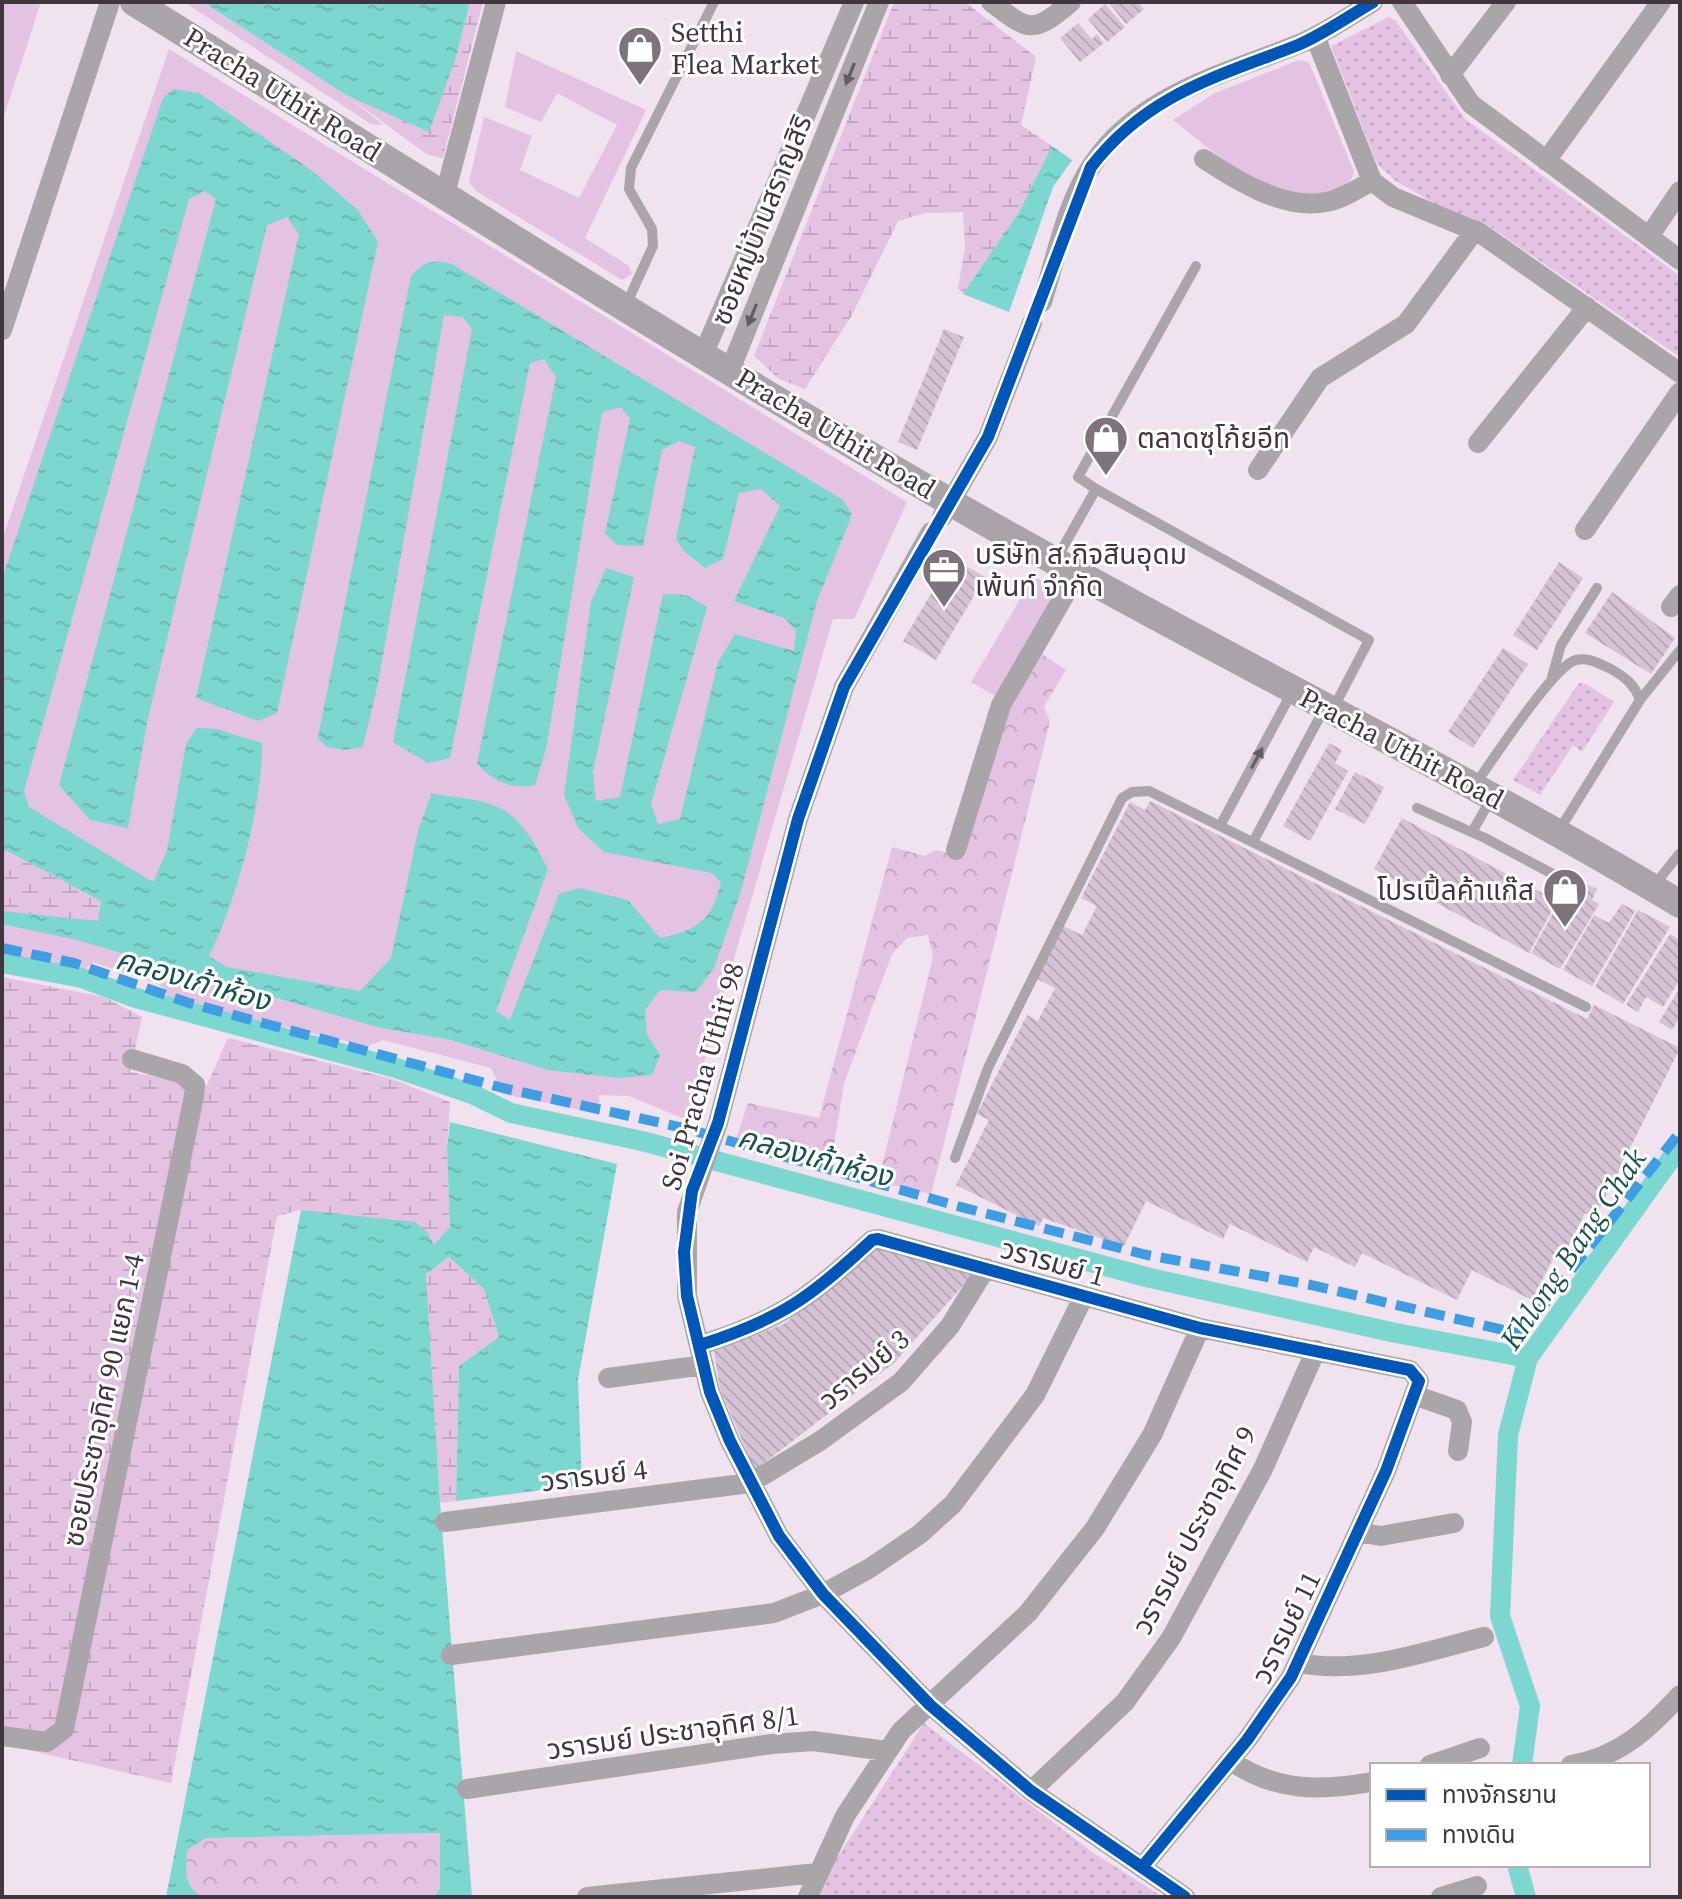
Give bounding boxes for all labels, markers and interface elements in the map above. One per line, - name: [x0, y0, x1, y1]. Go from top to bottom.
- place label: Setthi Flea Market: [671, 13, 820, 83]
- street label: Pracha Uthit Road: [177, 18, 389, 170]
- shop icon: Setthi Flea Market: [616, 24, 664, 87]
- one-way arrow: [843, 62, 856, 86]
- street label: ซอยหมู่บ้านสราญสิริ: [702, 109, 820, 331]
- one-way arrow: [745, 303, 758, 327]
- street label: Pracha Uthit Road: [729, 358, 943, 508]
- shop icon: ตลาดซุโก้ยอีท: [1082, 414, 1130, 477]
- place label: ตลาดซุโก้ยอีท: [1137, 419, 1290, 457]
- place label: บริษัท ส.กิจสินอุดม เพ้นท์ จำกัด: [975, 535, 1187, 605]
- office icon: บริษัท ส.กิจสินอุดม เพ้นท์ จำกัด: [920, 546, 968, 609]
- street label: Pracha Uthit Road: [1293, 678, 1511, 818]
- one-way arrow: [1249, 747, 1263, 769]
- shop icon: โปรเปิ้ลค้าแก๊ส: [1541, 866, 1589, 929]
- place label: โปรเปิ้ลค้าแก๊ส: [1377, 871, 1534, 909]
- water label: คลองเก้าห้อง: [111, 938, 277, 1022]
- street label: Soi Pracha Uthit 98: [651, 958, 753, 1194]
- water label: คลองเก้าห้อง: [733, 1116, 899, 1197]
- water label: Khlong Bang Chak: [1489, 1139, 1656, 1358]
- street label: วรารมย์ 1: [996, 1229, 1110, 1295]
- street label: ซอยประชาอุทิศ 90 แยก 1-4: [53, 1250, 153, 1550]
- street label: วรารมย์ 3: [811, 1320, 917, 1418]
- street label: วรารมย์ ประชาอุทิศ 9: [1123, 1419, 1265, 1641]
- street label: วรารมย์ 4: [539, 1450, 649, 1500]
- street label: วรารมย์ 11: [1242, 1564, 1330, 1690]
- street label: วรารมย์ ประชาอุทิศ 8/1: [545, 1696, 801, 1768]
- legend: [1370, 1763, 1650, 1867]
- text: ทางจักรยาน: [1442, 1778, 1557, 1811]
- text: ทางเดิน: [1442, 1818, 1516, 1851]

